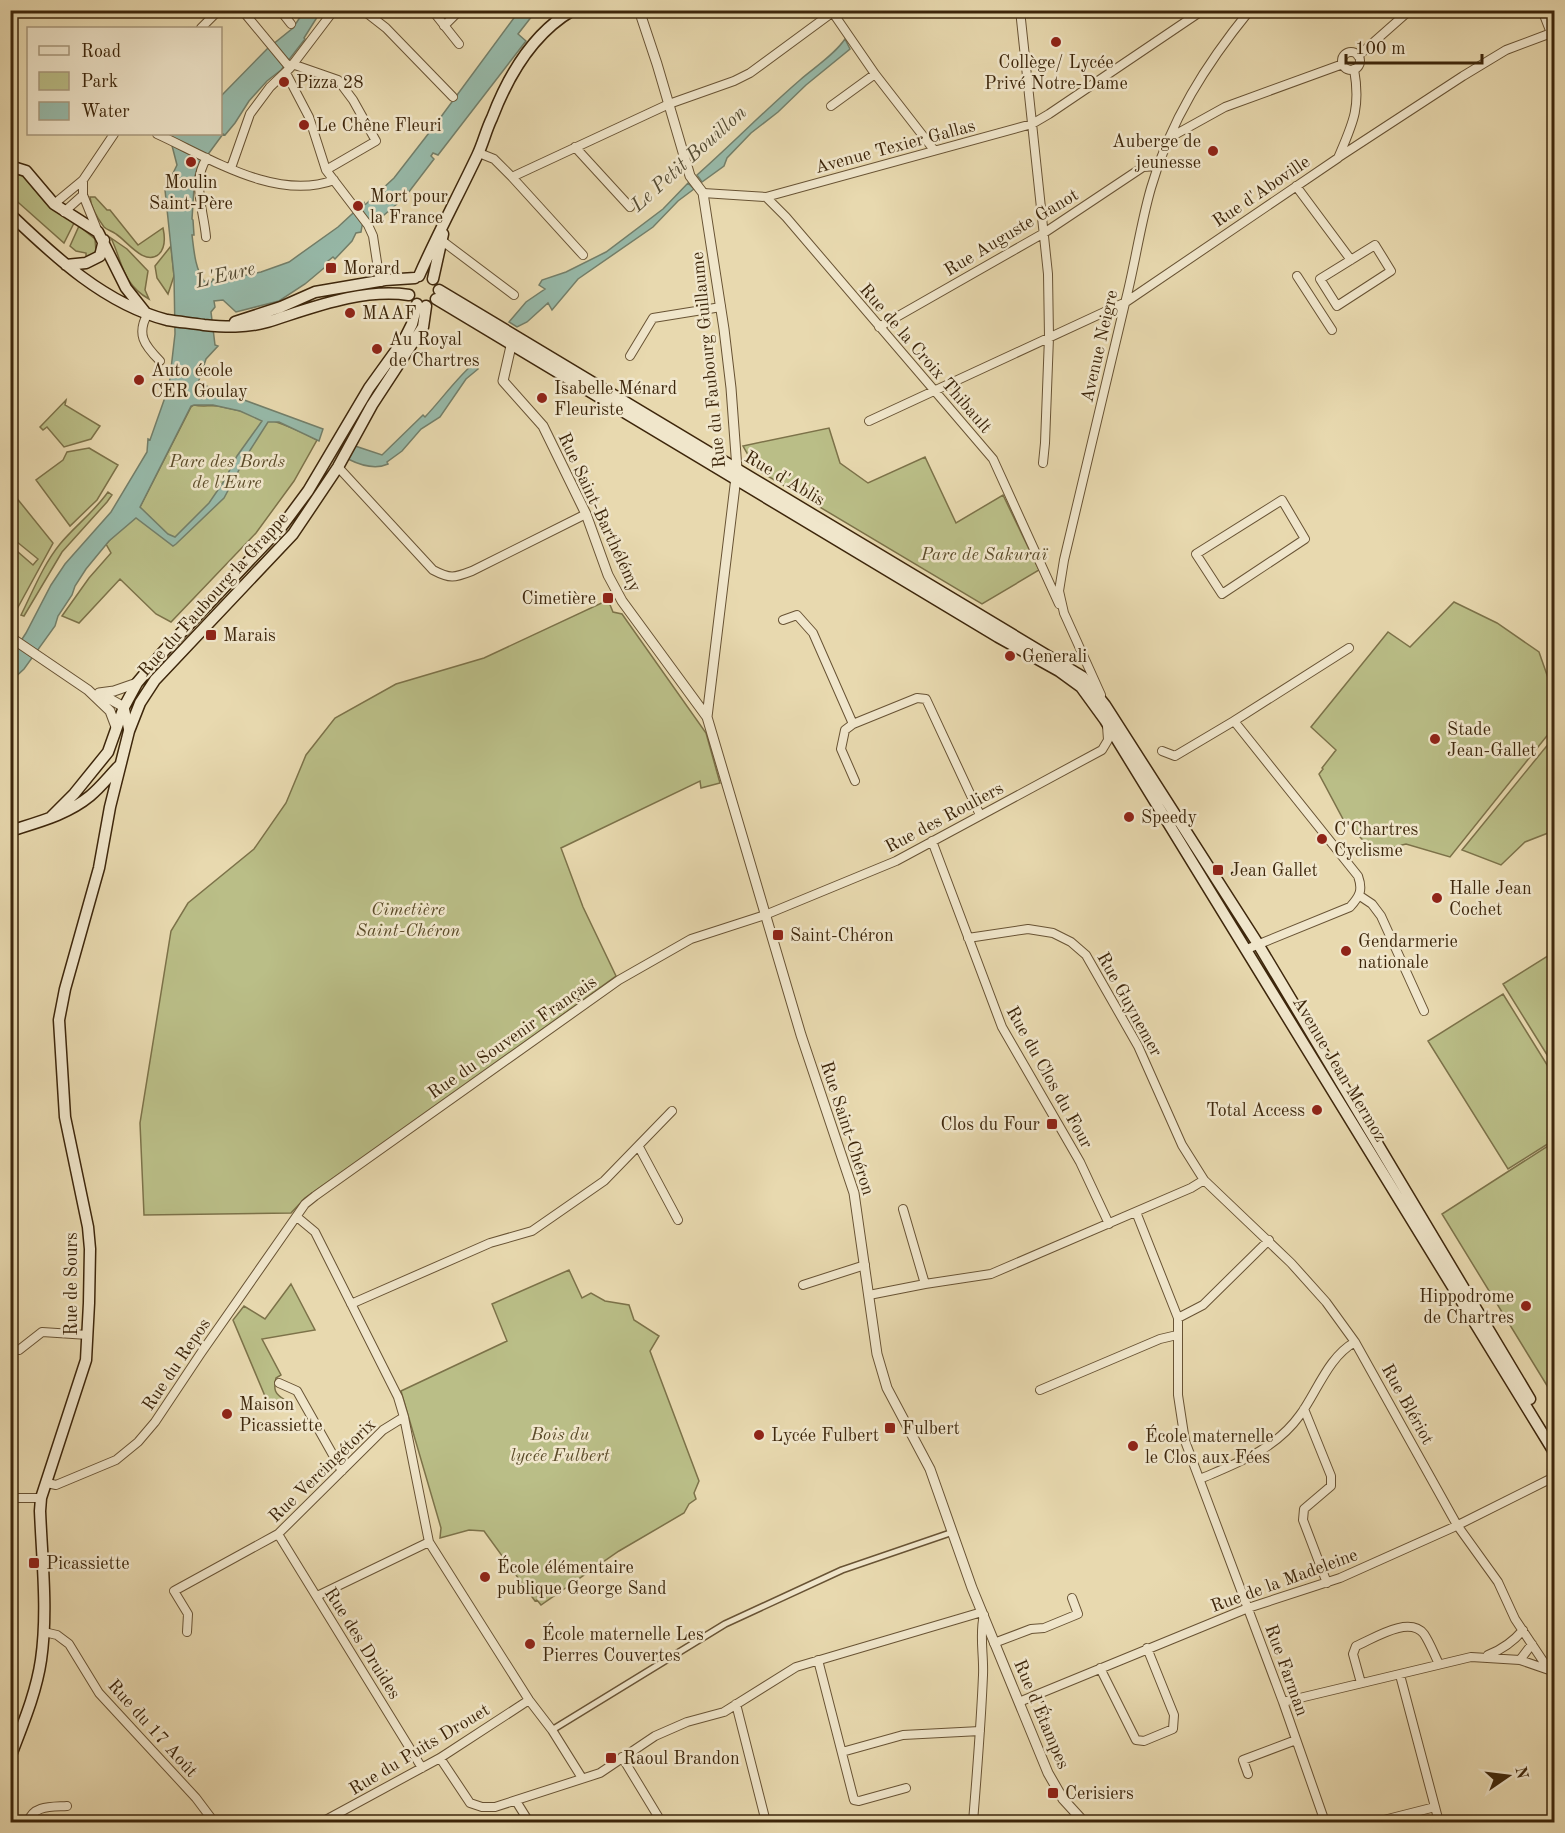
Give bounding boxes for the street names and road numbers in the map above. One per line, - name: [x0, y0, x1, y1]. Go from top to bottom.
- street label: Avenue Texier Gallas: [813, 117, 978, 177]
- street label: Rue d'Aboville: [1210, 153, 1313, 231]
- street label: Rue Auguste Ganot: [941, 186, 1082, 280]
- street label: Rue du Faubourg Guillaume: [689, 251, 729, 469]
- street label: Rue de la Croix Thibault: [856, 281, 995, 437]
- street label: Avenue Neigre: [1078, 288, 1122, 404]
- street label: Rue Saint-Barthélémy: [554, 430, 644, 595]
- street label: Rue d'Ablis: [741, 448, 828, 510]
- street label: Rue du Faubourg la Grappe: [135, 509, 292, 680]
- street label: Rue des Rouliers: [882, 779, 1007, 857]
- street label: Rue Guynemer: [1093, 949, 1165, 1060]
- street label: Rue du Souvenir Français: [425, 973, 600, 1103]
- street label: Avenue Jean Mermoz: [1289, 994, 1390, 1145]
- street label: Rue du Clos du Four: [1003, 1003, 1096, 1152]
- street label: Rue Saint-Chéron: [817, 1059, 877, 1198]
- street label: Rue de Sours: [63, 1232, 81, 1336]
- street label: Rue du Repos: [139, 1315, 214, 1414]
- street label: Rue Blériot: [1378, 1361, 1437, 1448]
- street label: Rue Vercingétorix: [266, 1415, 380, 1526]
- street label: Rue de la Madeleine: [1208, 1546, 1360, 1616]
- street label: Rue des Druides: [321, 1585, 404, 1703]
- street label: Rue Farman: [1261, 1622, 1311, 1719]
- street label: Rue d'Étampes: [1010, 1656, 1076, 1772]
- street label: Rue du 17 Août: [104, 1676, 201, 1781]
- street label: Rue du Puits Drouet: [346, 1701, 493, 1799]

